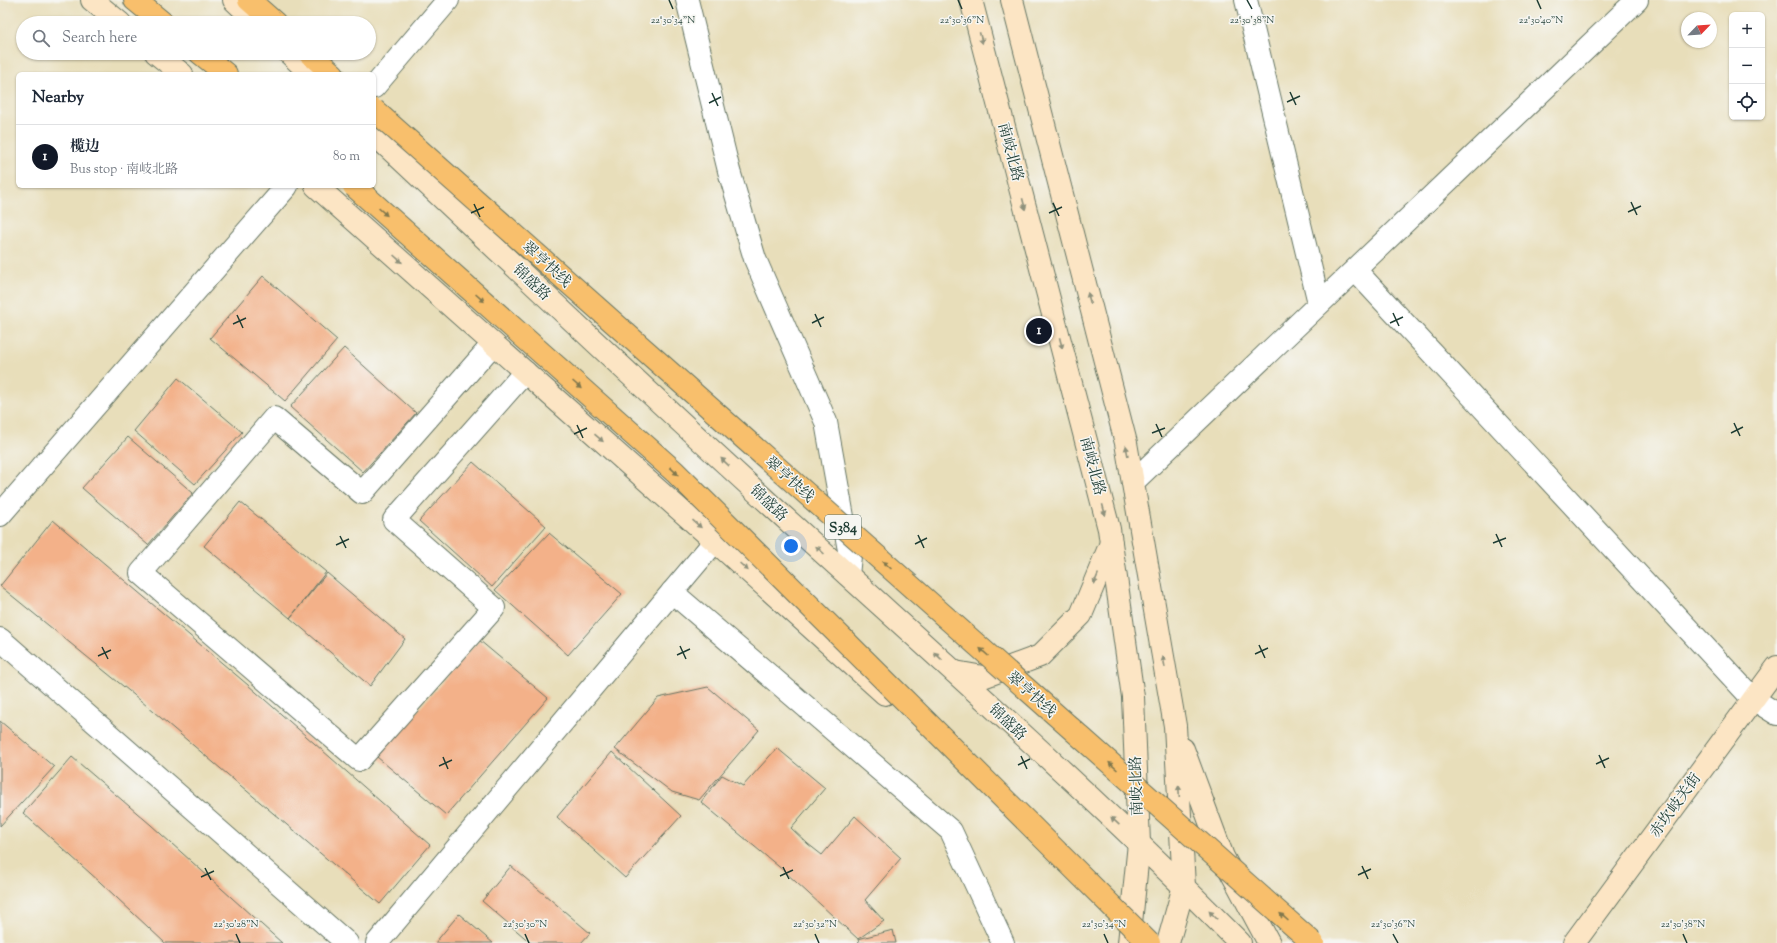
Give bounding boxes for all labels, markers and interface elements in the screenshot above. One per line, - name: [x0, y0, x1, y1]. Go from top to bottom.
- north arrow: [1681, 12, 1717, 48]
- map controls: [1729, 12, 1765, 120]
- button: +: [1729, 12, 1765, 48]
- text: 22°30'34"N: [651, 13, 695, 28]
- text: 22°30'36"N: [940, 13, 984, 28]
- text: 22°30'38"N: [1230, 13, 1274, 28]
- text: 22°30'40"N: [1519, 13, 1563, 28]
- search box: [16, 16, 376, 60]
- icon: search: [30, 27, 52, 49]
- text: Search here: [62, 28, 137, 49]
- one-way arrow: [978, 32, 984, 44]
- button: −: [1729, 48, 1765, 84]
- button: locate: [1729, 84, 1765, 120]
- text: Nearby: [32, 86, 84, 110]
- street label: 南岐北路: [992, 121, 1027, 184]
- text: 榄边: [70, 137, 100, 158]
- text: 1: [43, 148, 47, 166]
- text: 80 m: [333, 148, 360, 166]
- text: Bus stop · 南岐北路: [70, 161, 178, 179]
- one-way arrow: [1022, 198, 1028, 210]
- one-way arrow: [378, 207, 388, 217]
- street label: 翠亨快线: [517, 237, 575, 293]
- one-way arrow: [392, 254, 403, 263]
- street label: 锦盛路: [507, 260, 555, 306]
- one-way arrow: [1085, 292, 1091, 304]
- one-way arrow: [475, 294, 485, 303]
- pin: 1: [1026, 316, 1052, 346]
- one-way arrow: [1058, 338, 1064, 350]
- one-way arrow: [572, 380, 582, 389]
- one-way arrow: [595, 433, 604, 442]
- street label: 南岐北路: [1074, 435, 1109, 498]
- one-way arrow: [1124, 445, 1130, 457]
- street label: 翠亨快线: [760, 452, 818, 508]
- one-way arrow: [720, 457, 730, 467]
- one-way arrow: [669, 467, 679, 476]
- street label: 锦盛路: [744, 481, 792, 527]
- one-way arrow: [1102, 504, 1108, 516]
- road number: S384: [825, 515, 861, 539]
- one-way arrow: [691, 520, 702, 529]
- your location: [781, 536, 801, 556]
- one-way arrow: [815, 546, 825, 555]
- one-way arrow: [882, 561, 892, 570]
- one-way arrow: [739, 562, 749, 571]
- one-way arrow: [1093, 574, 1099, 585]
- one-way arrow: [979, 647, 990, 656]
- one-way arrow: [933, 651, 943, 661]
- one-way arrow: [1161, 656, 1167, 668]
- street label: 翠亨快线: [1002, 667, 1060, 723]
- street label: 锦盛路: [983, 700, 1031, 746]
- street label: 南岐北路: [1126, 756, 1149, 816]
- one-way arrow: [1108, 761, 1118, 770]
- street label: 赤坎岐关街: [1646, 769, 1707, 842]
- one-way arrow: [1175, 785, 1182, 797]
- one-way arrow: [1110, 816, 1120, 825]
- one-way arrow: [1208, 910, 1218, 920]
- one-way arrow: [1279, 913, 1288, 922]
- text: 22°30'28"N: [213, 917, 259, 932]
- text: 22°30'30"N: [503, 917, 547, 932]
- text: 22°30'32"N: [793, 917, 837, 932]
- text: 22°30'34"N: [1082, 917, 1126, 932]
- text: 22°30'36"N: [1371, 917, 1415, 932]
- text: 22°30'38"N: [1661, 917, 1705, 932]

